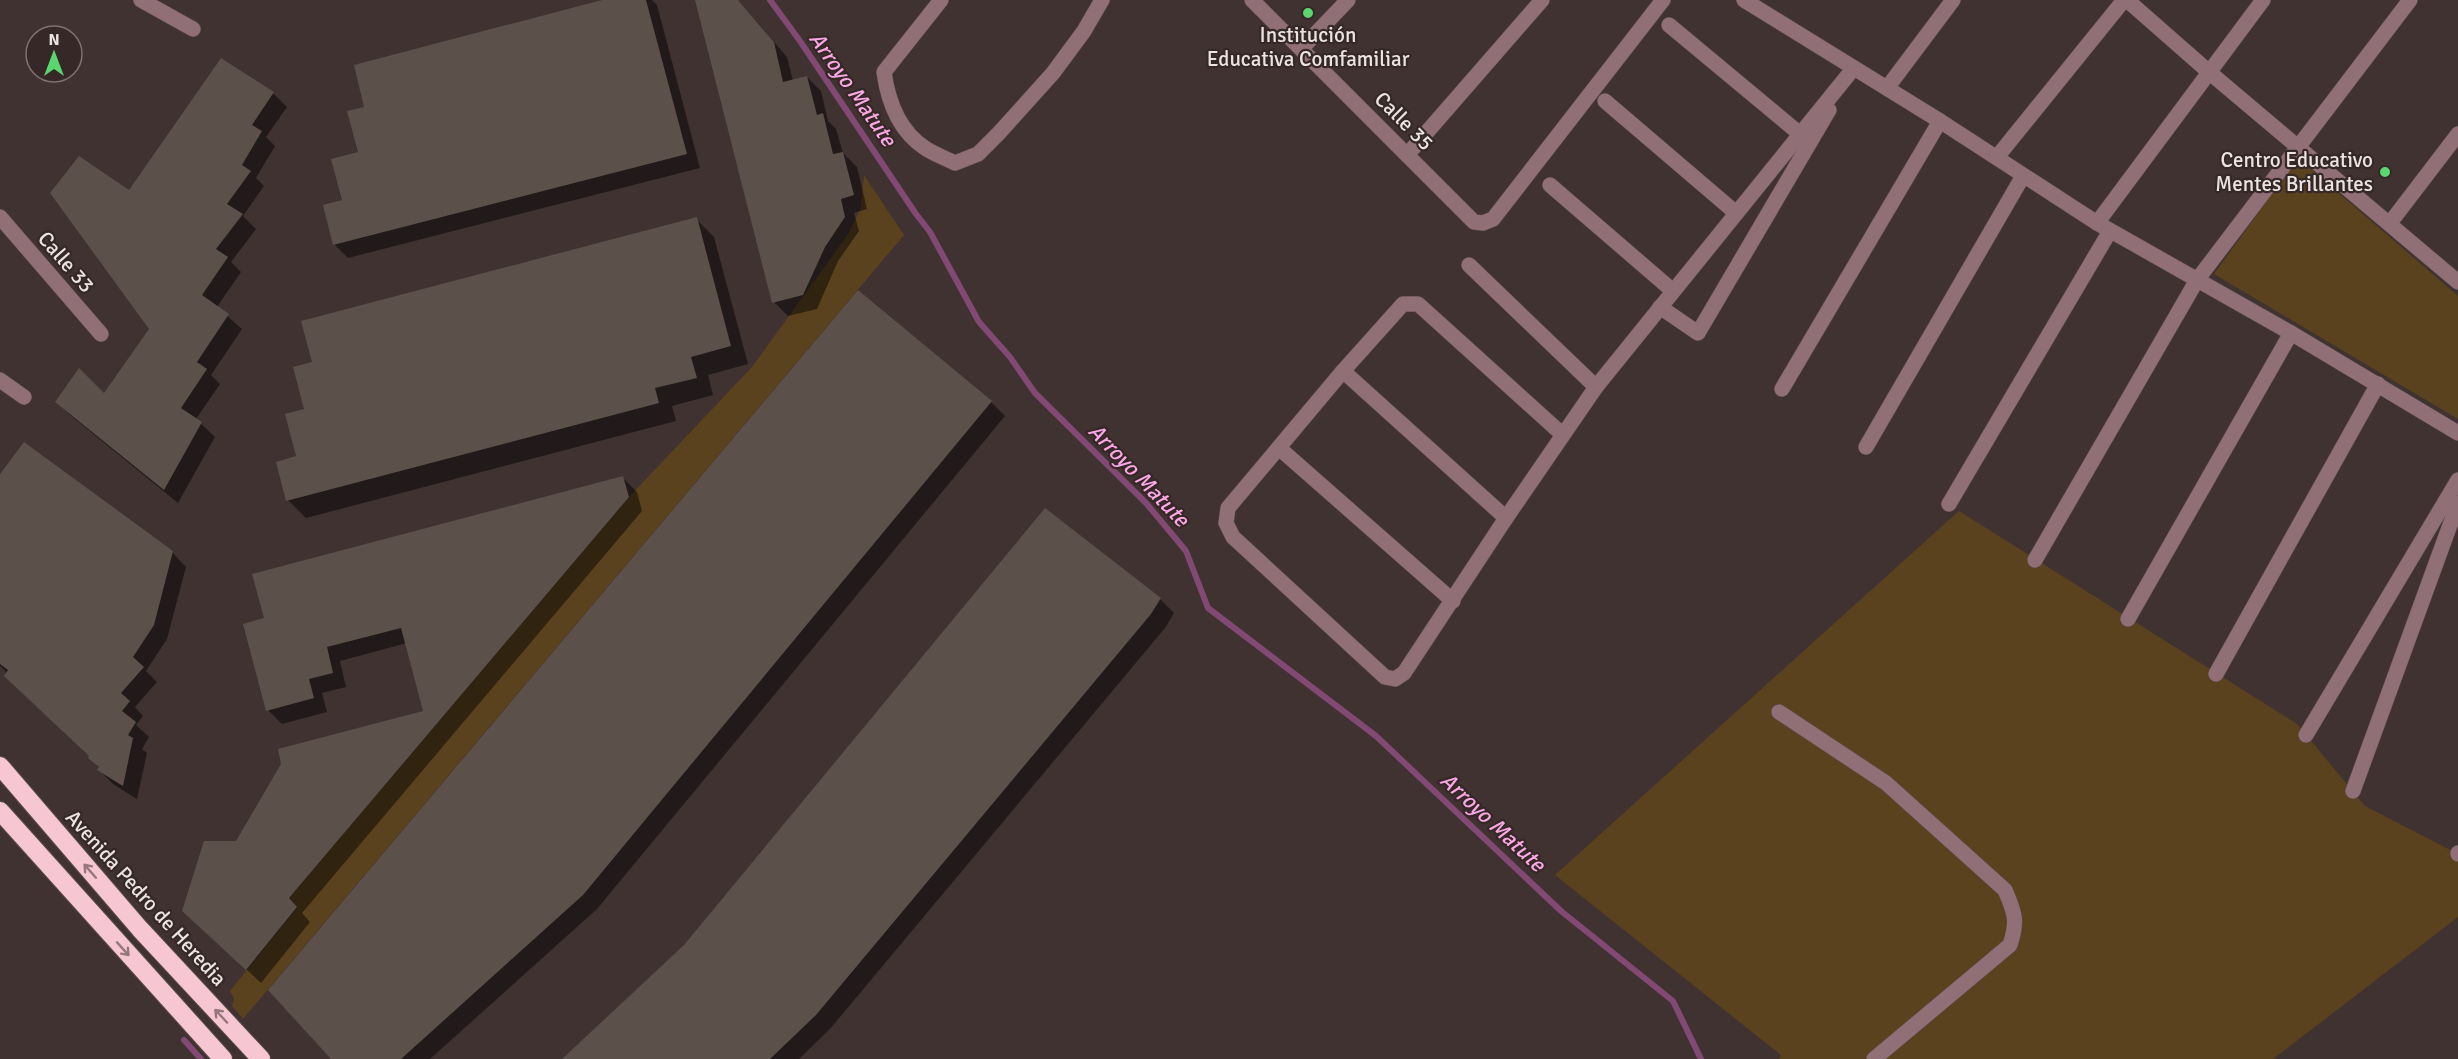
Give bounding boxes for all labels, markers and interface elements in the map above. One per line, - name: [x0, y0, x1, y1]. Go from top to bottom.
- marker: Institución Educativa Comfamiliar: [1301, 6, 1315, 20]
- place label: Institución Educativa Comfamiliar: [1207, 22, 1410, 72]
- north arrow: [24, 24, 84, 84]
- water label: Arroyo Matute: [804, 27, 903, 152]
- text: N: [48, 30, 60, 50]
- street label: Calle 35: [1369, 86, 1439, 156]
- place label: Centro Educativo Mentes Brillantes: [2215, 147, 2373, 197]
- marker: Centro Educativo Mentes Brillantes: [2378, 165, 2392, 179]
- street label: Calle 33: [32, 226, 100, 298]
- water label: Arroyo Matute: [1083, 418, 1196, 533]
- water label: Arroyo Matute: [1435, 767, 1552, 878]
- street label: Avenida Pedro de Heredia: [60, 805, 232, 991]
- one-way arrow: [84, 863, 97, 879]
- one-way arrow: [116, 941, 130, 956]
- one-way arrow: [214, 1009, 228, 1024]

